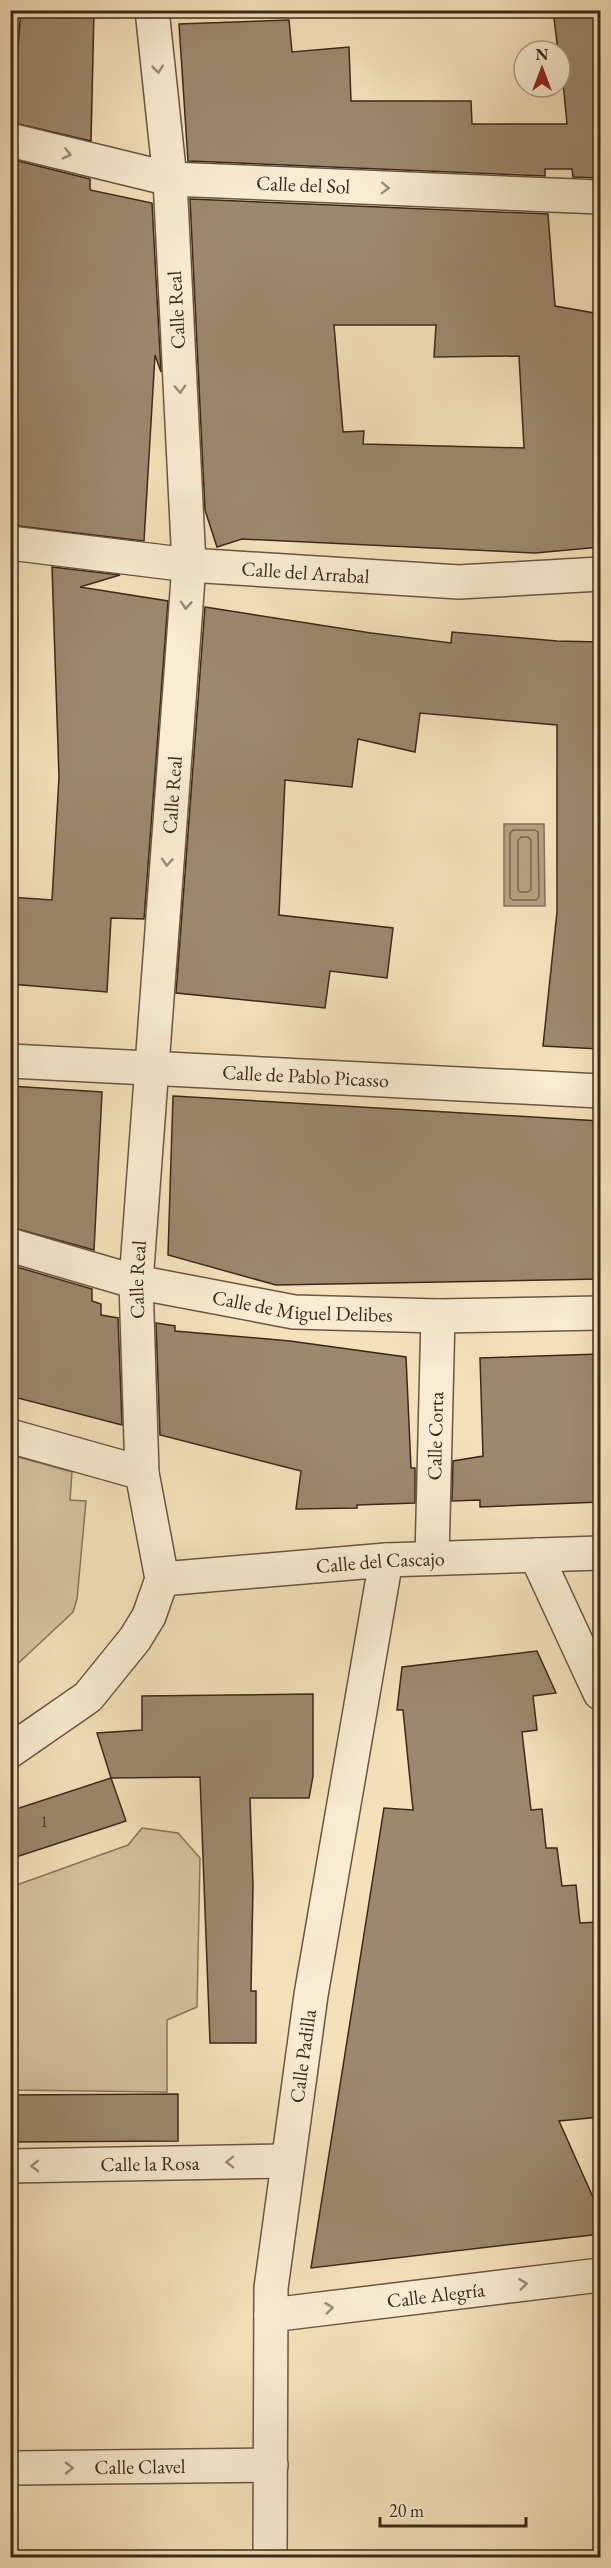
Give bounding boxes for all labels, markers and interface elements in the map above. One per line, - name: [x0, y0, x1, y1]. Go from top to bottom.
- north arrow: [512, 39, 572, 99]
- text: N: [536, 44, 549, 65]
- one-way arrow: [151, 64, 164, 73]
- one-way arrow: [62, 147, 72, 160]
- street label: Calle del Sol: [256, 170, 351, 200]
- one-way arrow: [381, 182, 390, 194]
- street label: Calle Real: [161, 270, 191, 350]
- one-way arrow: [174, 384, 187, 393]
- street label: Calle del Arrabal: [241, 555, 370, 589]
- one-way arrow: [180, 600, 193, 609]
- street label: Calle Real: [156, 755, 188, 835]
- one-way arrow: [161, 857, 174, 866]
- street label: Calle de Pablo Picasso: [222, 1059, 390, 1093]
- street label: Calle Real: [123, 1239, 152, 1319]
- street label: Calle de Miguel Delibes: [210, 1284, 393, 1328]
- street label: Calle Corta: [421, 1391, 449, 1481]
- street label: Calle del Cascajo: [315, 1545, 445, 1579]
- house number: 1: [40, 1811, 48, 1832]
- street label: Calle Padilla: [283, 2008, 322, 2105]
- street label: Calle la Rosa: [100, 2150, 200, 2177]
- one-way arrow: [225, 2156, 234, 2169]
- one-way arrow: [30, 2160, 39, 2172]
- street label: Calle Alegría: [385, 2276, 486, 2314]
- one-way arrow: [518, 2278, 528, 2291]
- one-way arrow: [325, 2302, 334, 2314]
- street label: Calle Clavel: [94, 2453, 186, 2480]
- one-way arrow: [64, 2461, 73, 2474]
- scale bar: [380, 2490, 526, 2528]
- text: 20 m: [389, 2499, 424, 2522]

